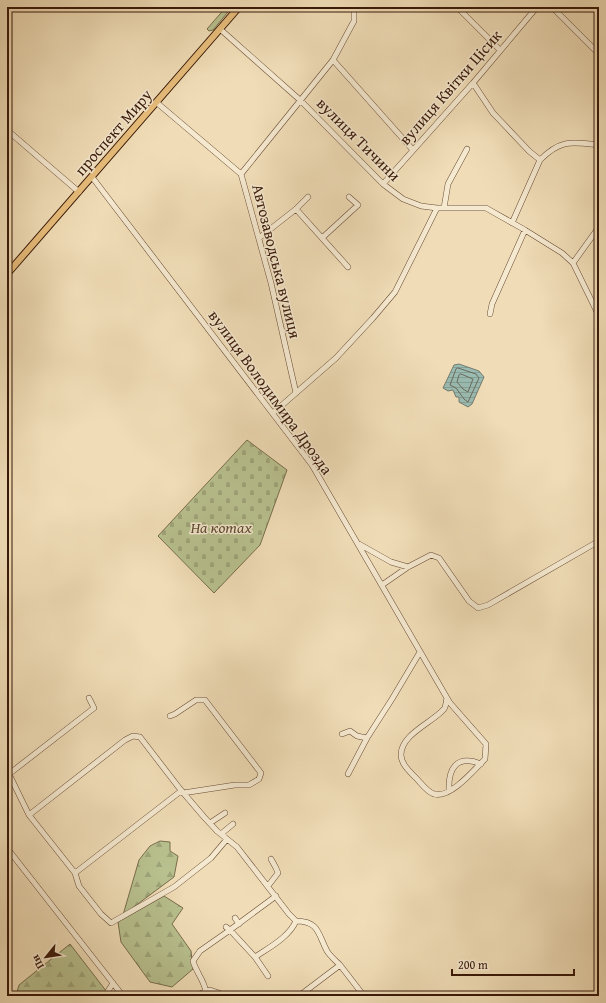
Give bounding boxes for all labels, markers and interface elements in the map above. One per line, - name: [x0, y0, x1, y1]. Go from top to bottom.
- street label: вулиця Квітки Цісик: [393, 24, 507, 150]
- street label: проспект Миру: [69, 83, 157, 181]
- street label: вулиця Тичини: [311, 91, 407, 187]
- street label: Автозаводська вулиця: [246, 181, 308, 341]
- street label: вулиця Володимира Дрозда: [203, 305, 339, 480]
- park label: На котах: [190, 515, 252, 539]
- north arrow: [26, 937, 66, 977]
- scale bar: [452, 951, 574, 977]
- text: Пн: [27, 952, 48, 972]
- text: 200 m: [458, 956, 488, 973]

